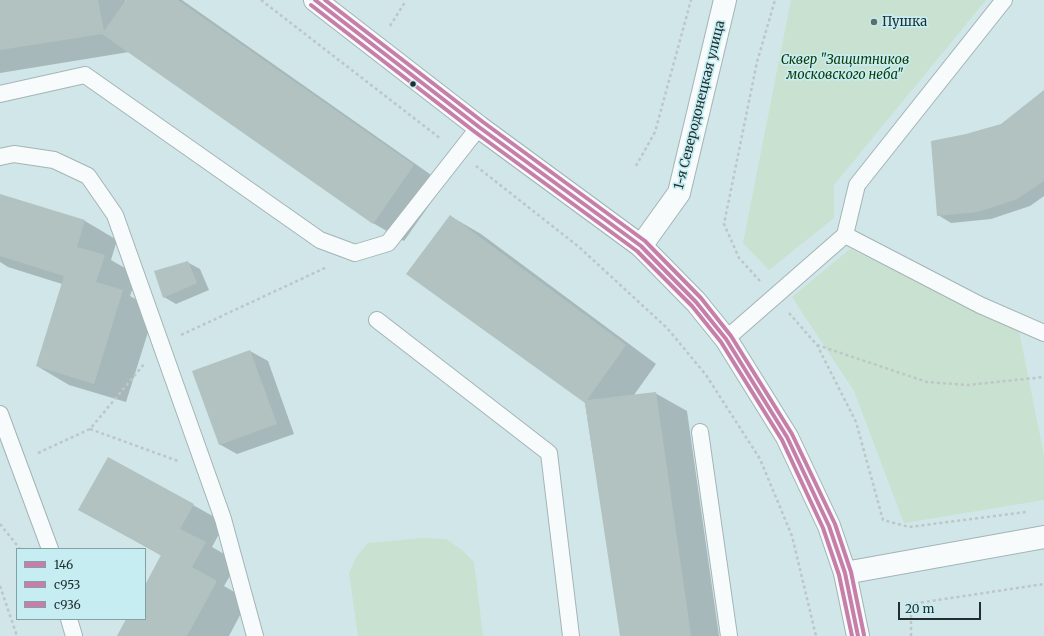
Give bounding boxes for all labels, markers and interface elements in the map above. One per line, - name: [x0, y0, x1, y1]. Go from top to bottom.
- place label: Пушка: [882, 14, 927, 30]
- marker: Пушка: [869, 17, 879, 27]
- street label: 1-я Северодонецкая улица: [671, 19, 729, 191]
- park label: Сквер "Защитников московского неба": [781, 52, 909, 83]
- unlabelled marker: [408, 79, 418, 89]
- legend: [16, 548, 146, 620]
- text: 146: [54, 557, 73, 572]
- text: с953: [54, 577, 80, 592]
- scale bar: [900, 594, 983, 620]
- text: с936: [54, 597, 81, 612]
- text: 20 m: [905, 601, 934, 616]

